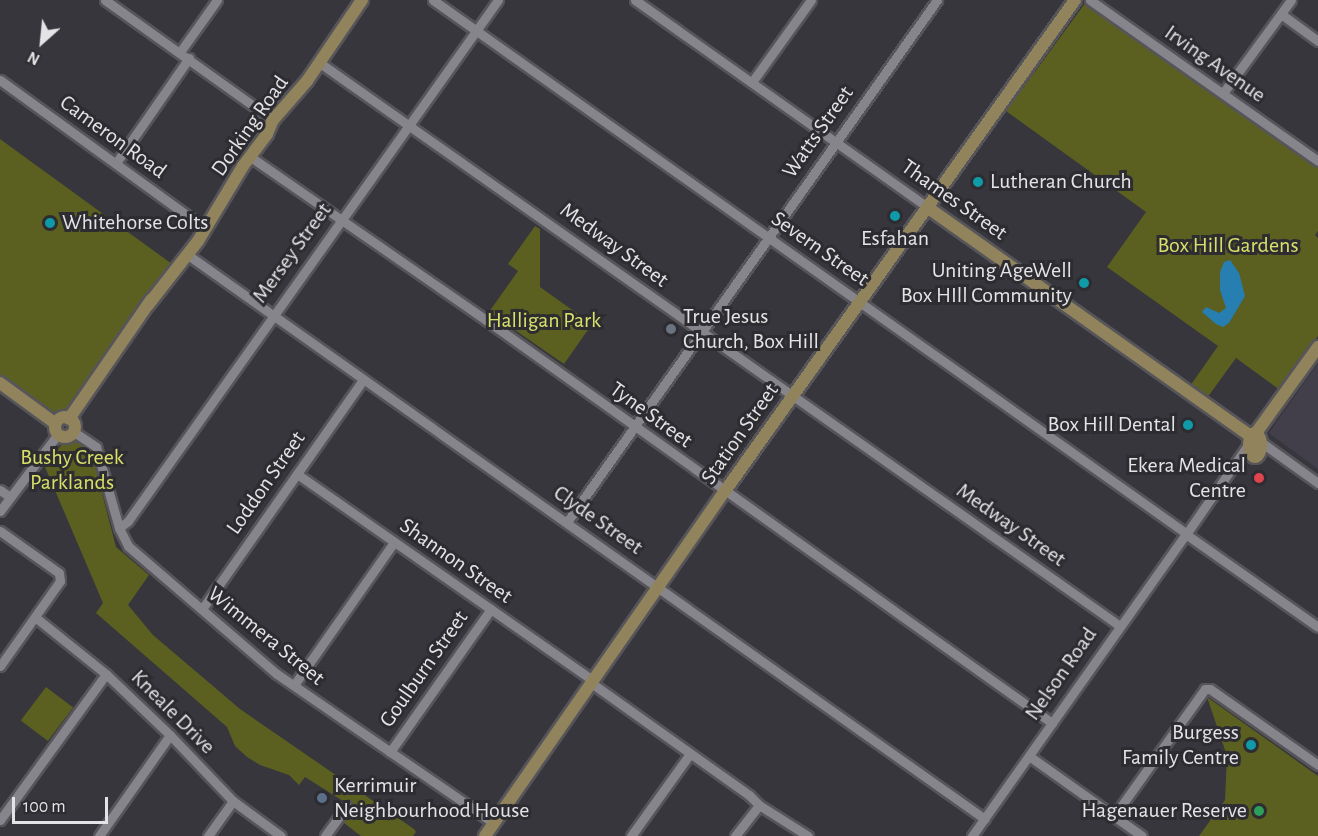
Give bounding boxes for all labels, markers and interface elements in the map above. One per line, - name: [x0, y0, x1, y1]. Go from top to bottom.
- north arrow: [12, 12, 72, 72]
- street label: Irving Avenue: [1159, 19, 1271, 109]
- text: N: [25, 48, 42, 68]
- street label: Dorking Road: [206, 71, 294, 181]
- street label: Watts Street: [777, 81, 859, 183]
- street label: Cameron Road: [54, 89, 172, 185]
- street label: Thames Street: [896, 154, 1012, 246]
- place label: Lutheran Church: [990, 169, 1132, 195]
- marker: Lutheran Church: [971, 175, 985, 189]
- street label: Medway Street: [555, 197, 673, 293]
- street label: Mersey Street: [247, 198, 337, 308]
- street label: Severn Street: [766, 206, 874, 292]
- marker: Esfahan: [888, 209, 902, 223]
- place label: Whitehorse Colts: [62, 210, 208, 236]
- marker: Whitehorse Colts: [43, 216, 57, 230]
- place label: Esfahan: [861, 226, 929, 252]
- park label: Box Hill Gardens: [1157, 233, 1299, 259]
- place label: Uniting AgeWell Box HIll Community: [901, 257, 1072, 308]
- marker: Uniting AgeWell Box HIll Community: [1077, 276, 1091, 290]
- place label: True Jesus Church, Box Hill: [683, 303, 819, 354]
- park label: Halligan Park: [487, 308, 601, 334]
- marker: True Jesus Church, Box Hill: [664, 322, 678, 336]
- street label: Tyne Street: [605, 376, 697, 454]
- street label: Station Street: [696, 378, 784, 490]
- place label: Box Hill Dental: [1048, 412, 1176, 438]
- marker: Box Hill Dental: [1181, 418, 1195, 432]
- street label: Loddon Street: [221, 426, 311, 540]
- park label: Bushy Creek Parklands: [20, 444, 124, 496]
- place label: Ekera Medical Centre: [1127, 452, 1246, 504]
- marker: Ekera Medical Centre: [1250, 469, 1268, 487]
- street label: Medway Street: [951, 478, 1071, 572]
- street label: Clyde Street: [548, 480, 648, 560]
- street label: Shannon Street: [395, 513, 517, 609]
- street label: Wimmera Street: [202, 581, 330, 691]
- street label: Goulburn Street: [374, 606, 474, 732]
- street label: Nelson Road: [1019, 622, 1103, 726]
- street label: Kneale Drive: [125, 664, 221, 760]
- place label: Burgess Family Centre: [1122, 719, 1239, 770]
- marker: Burgess Family Centre: [1244, 738, 1258, 752]
- place label: Kerrimuir Neighbourhood House: [334, 772, 529, 824]
- scale bar: [15, 785, 111, 823]
- marker: Kerrimuir Neighbourhood House: [315, 791, 329, 805]
- text: 100 m: [23, 798, 66, 816]
- place label: Hagenauer Reserve: [1081, 798, 1247, 824]
- marker: Hagenauer Reserve: [1252, 804, 1266, 818]

